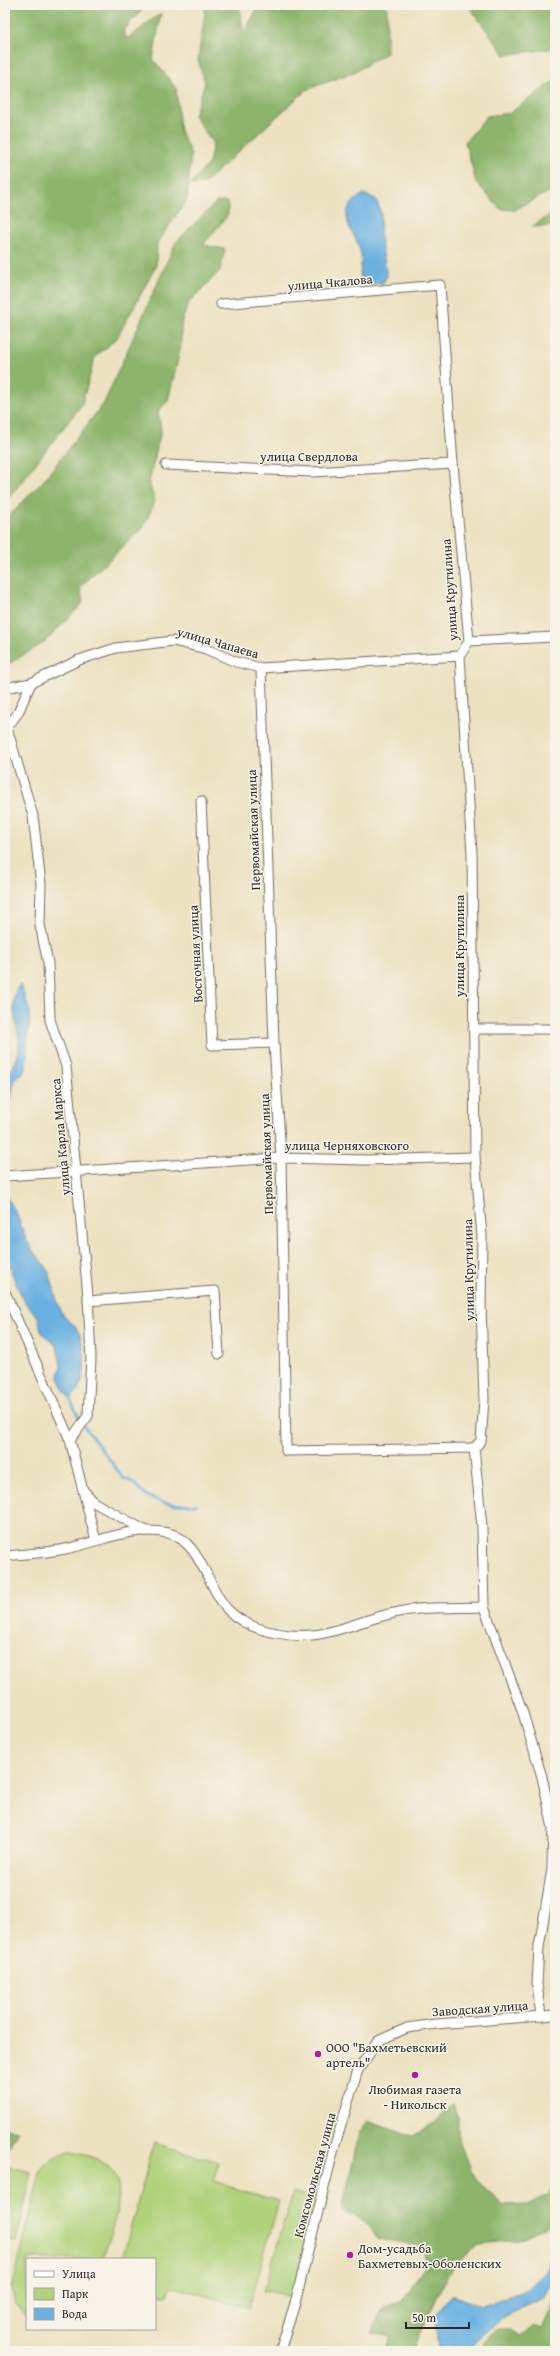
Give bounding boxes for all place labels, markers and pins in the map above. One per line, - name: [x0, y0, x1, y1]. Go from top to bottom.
- place label: ООО "Бахметьевский артель": [326, 2038, 447, 2072]
- marker: ООО "Бахметьевский артель": [313, 2049, 323, 2059]
- marker: Любимая газета - Никольск: [410, 2070, 420, 2080]
- place label: Любимая газета - Никольск: [369, 2080, 462, 2114]
- place label: Дом-усадьба Бахметевых-Оболенских: [357, 2239, 502, 2273]
- marker: Дом-усадьба Бахметевых-Оболенских: [345, 2250, 355, 2260]

